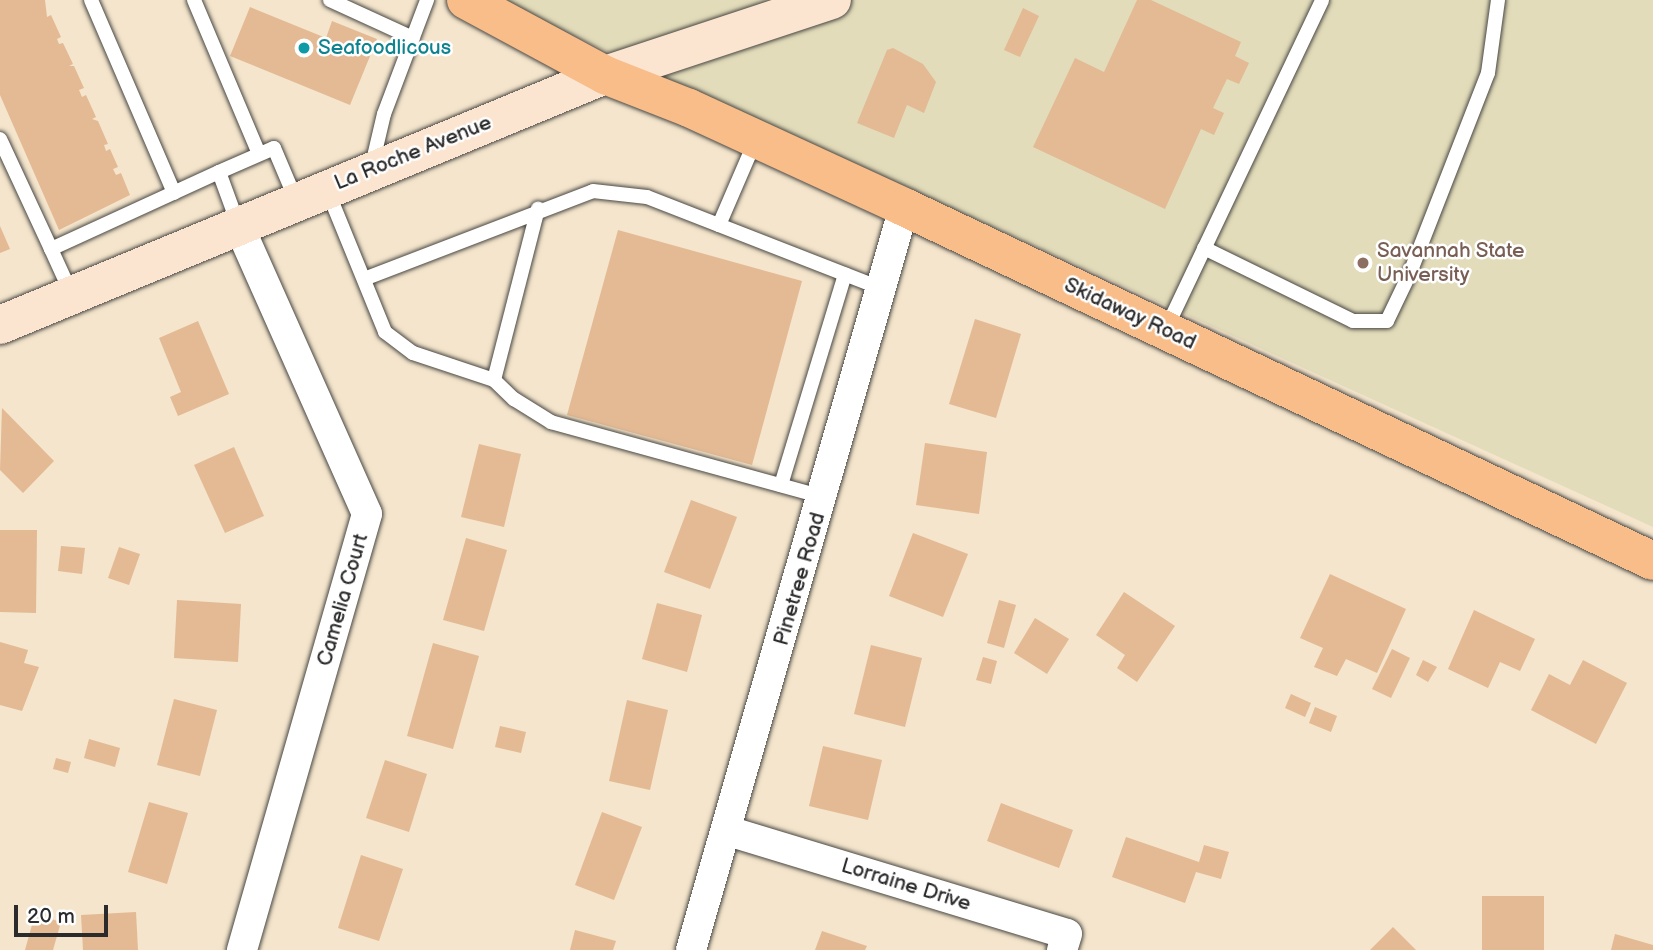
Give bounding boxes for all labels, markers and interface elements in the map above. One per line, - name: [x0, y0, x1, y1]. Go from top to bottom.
- place label: Seafoodlicous: [318, 35, 451, 61]
- marker: Seafoodlicous: [296, 40, 312, 56]
- street label: La Roche Avenue: [331, 110, 495, 196]
- place label: Savannah State University: [1377, 238, 1525, 288]
- marker: Savannah State University: [1355, 255, 1371, 271]
- street label: Skidaway Road: [1060, 272, 1200, 356]
- street label: Pinetree Road: [769, 509, 831, 649]
- street label: Camelia Court: [312, 531, 374, 669]
- street label: Lorraine Drive: [838, 853, 974, 917]
- scale bar: [18, 890, 112, 934]
- text: 20 m: [27, 904, 75, 929]

